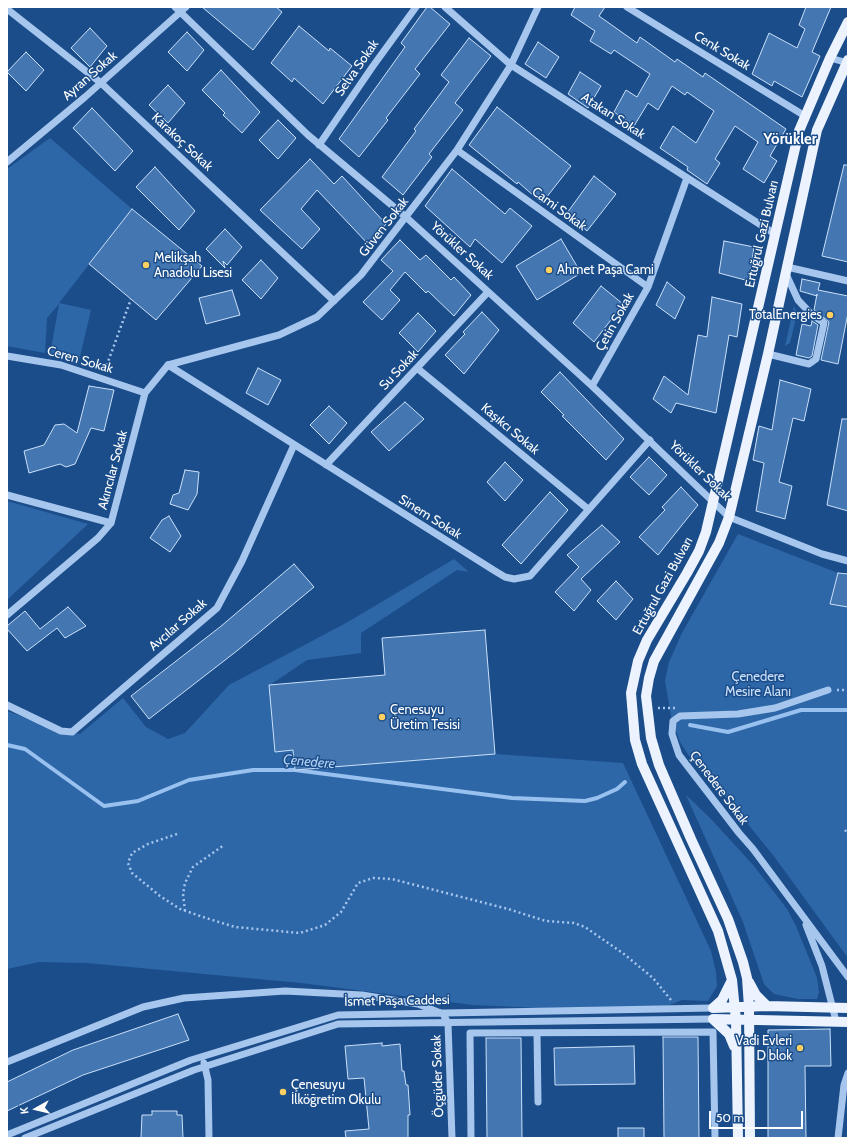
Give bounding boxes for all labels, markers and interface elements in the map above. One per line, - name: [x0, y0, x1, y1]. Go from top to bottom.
- street label: Cenk Sokak: [691, 28, 753, 74]
- street label: Selva Sokak: [332, 37, 382, 99]
- street label: Ayran Sokak: [60, 48, 120, 104]
- street label: Atakan Sokak: [578, 90, 648, 142]
- street label: Karakoç Sokak: [148, 110, 216, 174]
- district label: Yörükler: [763, 131, 817, 149]
- street label: Ertuğrul Gazi Bulvarı: [742, 179, 782, 289]
- street label: Cami Sokak: [529, 184, 589, 234]
- street label: Güven Sokak: [356, 194, 412, 260]
- street label: Yörükler Sokak: [427, 219, 497, 283]
- place label: Melikşah Anadolu Lisesi: [154, 250, 232, 281]
- marker: Melikşah Anadolu Lisesi: [141, 260, 151, 270]
- place label: Ahmet Paşa Cami: [557, 262, 654, 278]
- marker: Ahmet Paşa Cami: [544, 265, 554, 275]
- street label: Çetin Sokak: [593, 290, 637, 354]
- place label: TotalEnergies: [749, 307, 822, 323]
- marker: TotalEnergies: [825, 310, 835, 320]
- street label: Ceren Sokak: [45, 343, 115, 377]
- street label: Su Sokak: [376, 346, 422, 394]
- street label: Kaşıkcı Sokak: [478, 400, 542, 458]
- street label: Akıncılar Sokak: [95, 429, 131, 511]
- street label: Yörükler Sokak: [666, 438, 734, 504]
- street label: Sinem Sokak: [396, 492, 464, 542]
- street label: Ertuğrul Gazi Bulvarı: [630, 534, 696, 638]
- street label: Avcılar Sokak: [146, 596, 210, 654]
- park label: Çenedere Mesire Alanı: [725, 669, 791, 700]
- place label: Çenesuyu Üretim Tesisi: [390, 702, 460, 733]
- marker: Çenesuyu Üretim Tesisi: [377, 712, 387, 722]
- street label: Çenedere Sokak: [686, 748, 752, 828]
- water label: Çenedere: [282, 751, 336, 773]
- street label: İsmet Paşa Caddesi: [344, 992, 450, 1010]
- place label: Vadi Evleri D blok: [736, 1033, 792, 1064]
- street label: Öçgüder Sokak: [429, 1034, 447, 1118]
- marker: Vadi Evleri D blok: [795, 1043, 805, 1053]
- place label: Çenesuyu İlköğretim Okulu: [291, 1077, 381, 1108]
- marker: Çenesuyu İlköğretim Okulu: [278, 1087, 288, 1097]
- north arrow: [16, 1089, 56, 1129]
- scale bar: [711, 1103, 805, 1129]
- text: K: [17, 1106, 32, 1115]
- text: 50 m: [716, 1110, 744, 1125]

